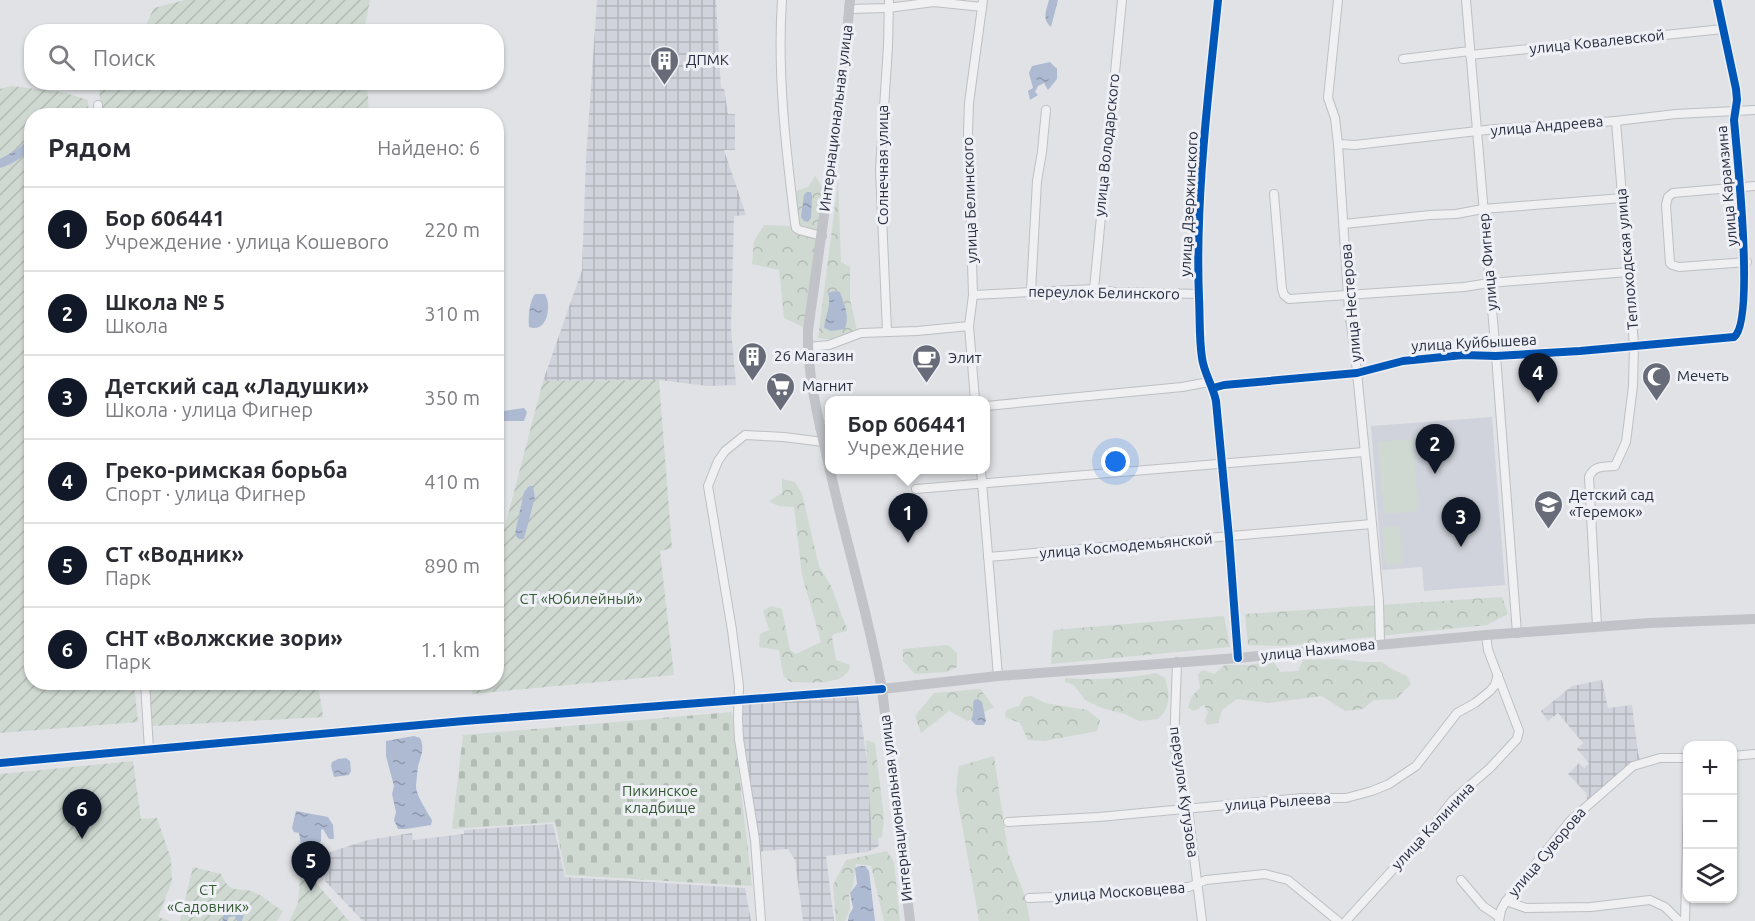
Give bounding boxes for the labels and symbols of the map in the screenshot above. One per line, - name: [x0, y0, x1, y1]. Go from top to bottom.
- street label: Интернациональная улица: [816, 24, 855, 212]
- street label: улица Ковалевской: [1529, 26, 1665, 57]
- building icon: ДПМК: [649, 44, 681, 86]
- place label: ДПМК: [686, 51, 729, 68]
- street label: улица Володарского: [1091, 73, 1122, 217]
- street label: Солнечная улица: [874, 105, 891, 225]
- street label: улица Андреева: [1490, 112, 1604, 139]
- street label: улица Карамзина: [1713, 125, 1740, 247]
- street label: улица Дзержинского: [1176, 131, 1201, 277]
- street label: улица Белинского: [959, 137, 980, 263]
- street label: Теплоходская улица: [1612, 188, 1641, 330]
- street label: улица Фигнер: [1475, 212, 1500, 312]
- street label: улица Нестерова: [1337, 243, 1364, 363]
- street label: переулок Белинского: [1028, 283, 1180, 302]
- street label: улица Куйбышева: [1411, 331, 1537, 354]
- building icon: 26 Магазин: [737, 340, 769, 382]
- cafe icon: Элит: [911, 342, 943, 384]
- place label: 26 Магазин: [774, 347, 854, 364]
- place label: Элит: [948, 349, 982, 366]
- pin: 4: [1518, 354, 1558, 403]
- mosque icon: Мечеть: [1640, 360, 1672, 402]
- place label: Мечеть: [1677, 367, 1729, 384]
- supermarket icon: Магнит: [765, 370, 797, 412]
- place label: Магнит: [802, 377, 853, 394]
- pin: 2: [1416, 424, 1454, 474]
- your location: [1101, 447, 1130, 476]
- place label: Детский сад «Теремок»: [1569, 486, 1654, 520]
- school or university icon: Детский сад «Теремок»: [1532, 488, 1564, 530]
- pin: 1: [888, 494, 928, 543]
- pin: 3: [1442, 498, 1480, 547]
- street label: улица Космодемьянской: [1039, 529, 1213, 562]
- park label: СТ «Юбилейный»: [520, 590, 642, 607]
- street label: улица Нахимова: [1260, 635, 1376, 664]
- street label: Интернациональная улица: [876, 714, 915, 902]
- street label: переулок Кутузова: [1167, 725, 1202, 858]
- street label: улица Калинина: [1388, 779, 1477, 873]
- park label: Пикинское кладбище: [622, 782, 698, 816]
- street label: улица Рылеева: [1225, 789, 1331, 814]
- pin: 6: [62, 790, 101, 839]
- street label: улица Суворова: [1504, 804, 1589, 900]
- pin: 5: [292, 842, 330, 891]
- street label: улица Московцева: [1054, 878, 1186, 905]
- park label: СТ «Садовник»: [167, 881, 249, 915]

